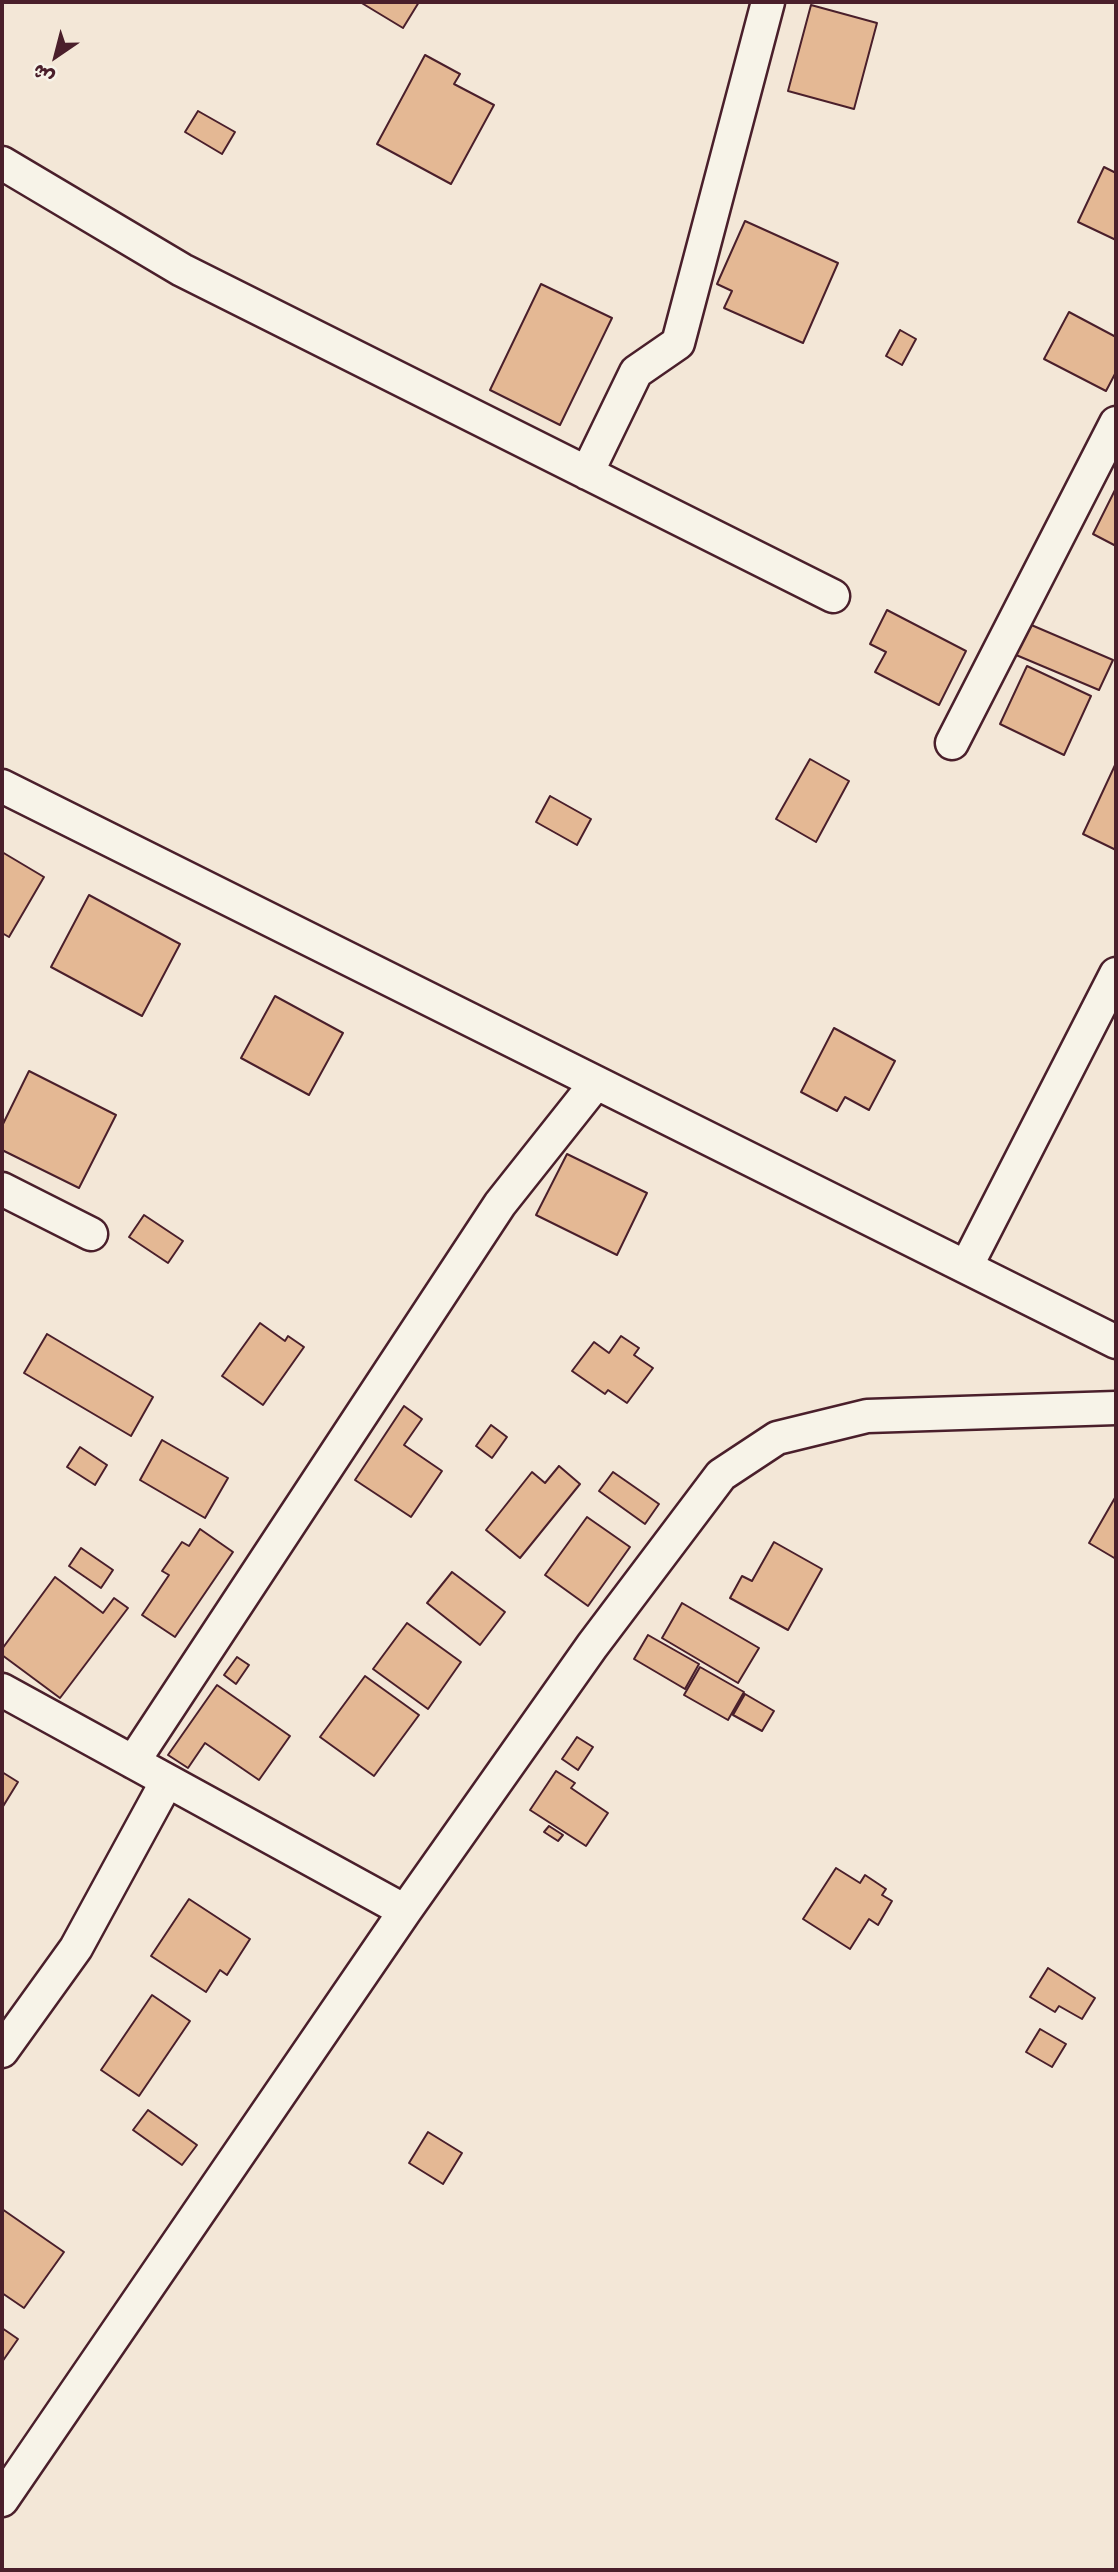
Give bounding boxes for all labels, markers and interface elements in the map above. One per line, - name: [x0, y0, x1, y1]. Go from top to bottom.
- north arrow: [21, 21, 91, 91]
- text: ش: [29, 58, 59, 89]

